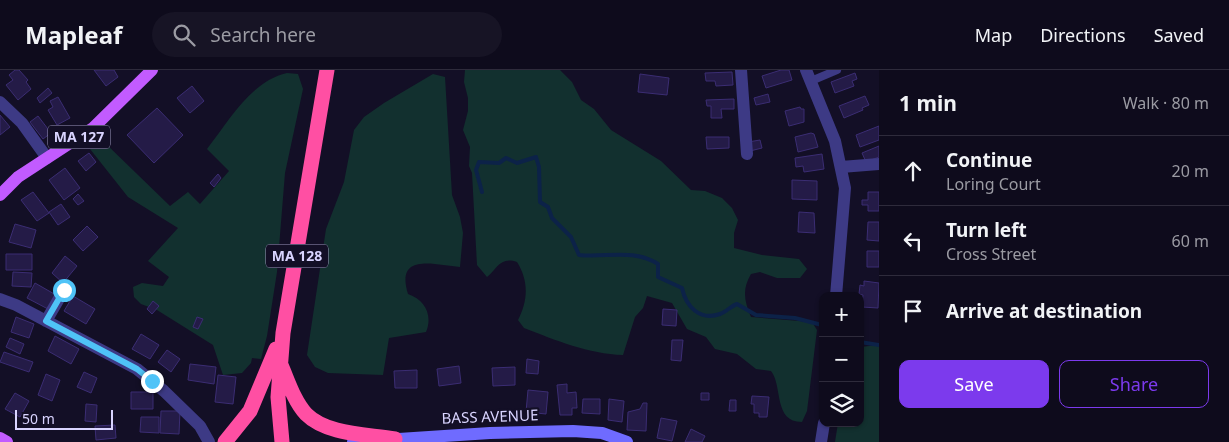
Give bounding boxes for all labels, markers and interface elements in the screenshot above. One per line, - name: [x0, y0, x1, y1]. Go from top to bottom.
- search box: [152, 12, 502, 57]
- text: Mapleaf: [25, 18, 122, 51]
- icon: search: [170, 21, 198, 49]
- text: Search here: [210, 22, 316, 48]
- text: Map: [975, 23, 1012, 47]
- text: Directions: [1040, 23, 1126, 47]
- text: Saved: [1154, 23, 1204, 47]
- text: 1 min: [899, 89, 957, 117]
- text: Walk · 80 m: [1123, 92, 1209, 114]
- road number: MA 127: [48, 126, 110, 148]
- text: Continue: [946, 147, 1032, 173]
- icon: ahead: [899, 157, 927, 185]
- text: 20 m: [1172, 160, 1209, 182]
- text: Loring Court: [946, 173, 1041, 195]
- text: Turn left: [946, 217, 1027, 243]
- icon: left: [899, 227, 927, 255]
- text: 60 m: [1172, 230, 1209, 252]
- text: Cross Street: [946, 243, 1036, 265]
- road number: MA 128: [266, 245, 328, 268]
- route start: [53, 279, 76, 302]
- map controls: [819, 292, 864, 427]
- button: +: [819, 292, 864, 337]
- icon: arrive: [899, 297, 927, 325]
- text: Arrive at destination: [946, 298, 1142, 324]
- button: −: [819, 337, 864, 382]
- button: Save: [899, 360, 1049, 408]
- button: Share: [1059, 360, 1209, 408]
- route end: [141, 370, 164, 393]
- button: layers: [819, 382, 864, 427]
- street label: BASS AVENUE: [441, 404, 539, 428]
- scale bar: [15, 407, 112, 430]
- text: 50 m: [22, 409, 55, 428]

